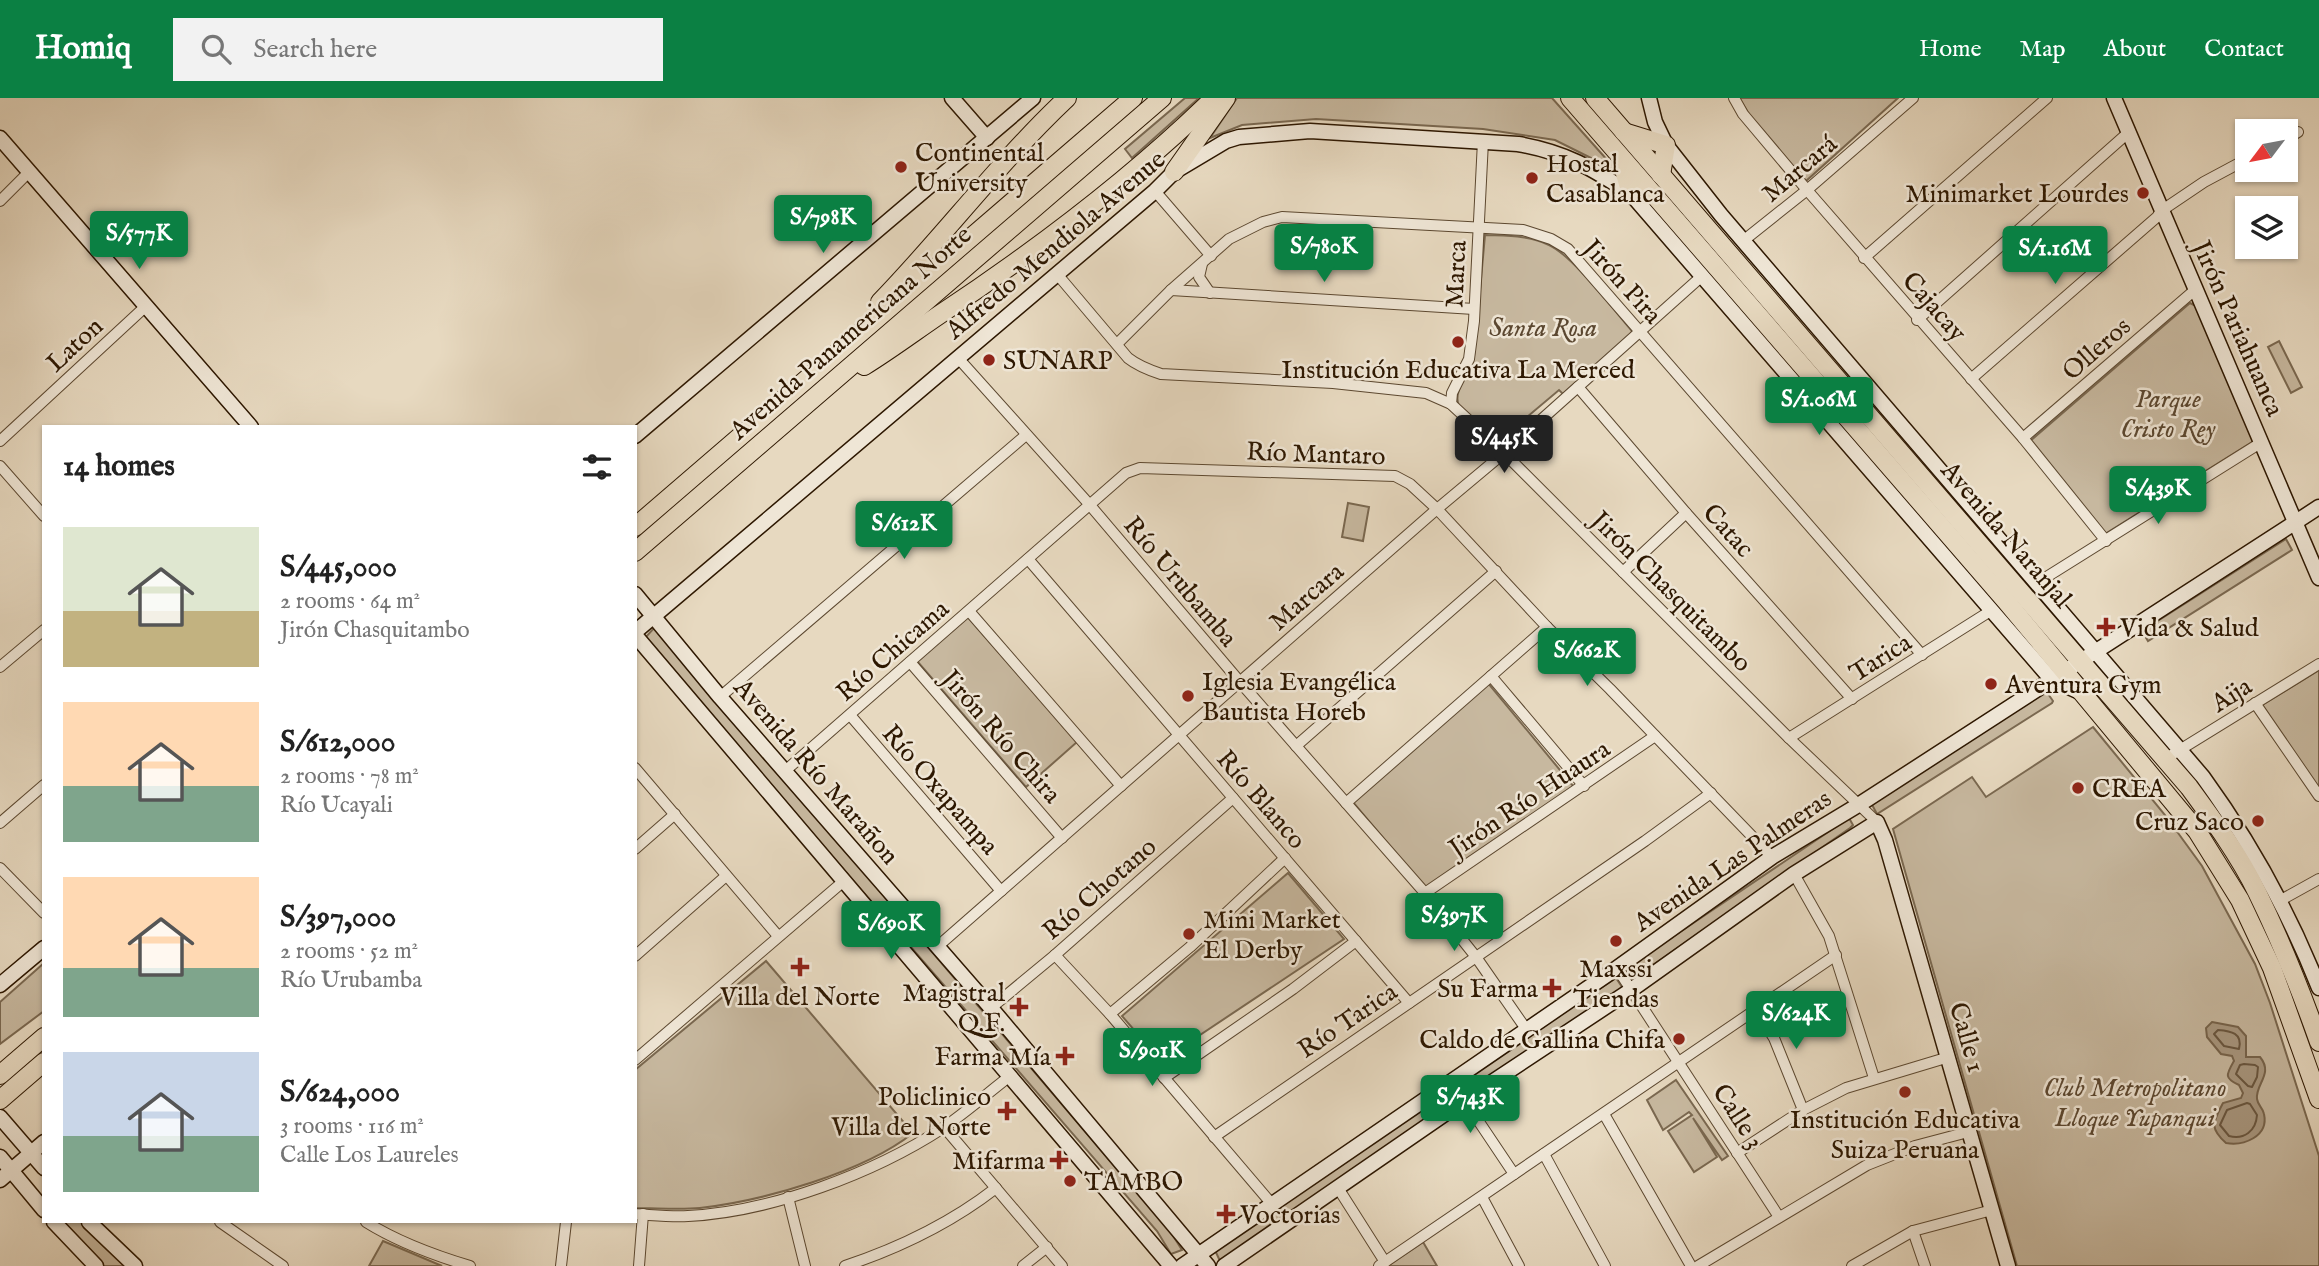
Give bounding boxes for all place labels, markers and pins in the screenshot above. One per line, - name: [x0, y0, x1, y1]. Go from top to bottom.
- place label: Continental University: [915, 137, 1045, 200]
- place label: Hostal Casablanca: [1546, 148, 1665, 211]
- marker: Continental University: [893, 159, 909, 175]
- marker: Hostal Casablanca: [1524, 170, 1540, 186]
- place label: Minimarket Lourdes: [1905, 178, 2129, 211]
- marker: Minimarket Lourdes: [2135, 185, 2151, 201]
- pin: S/798K: [766, 195, 880, 255]
- pin: S/577K: [82, 212, 196, 271]
- pin: S/780K: [1267, 225, 1381, 284]
- pin: S/1.16M: [1990, 226, 2120, 286]
- marker: Institución Educativa La Merced: [1450, 334, 1466, 350]
- place label: SUNARP: [1003, 345, 1113, 378]
- marker: SUNARP: [981, 352, 997, 368]
- place label: Institución Educativa La Merced: [1281, 354, 1635, 387]
- pin: S/1.06M: [1754, 378, 1884, 437]
- pin: S/445K: [1447, 416, 1561, 475]
- pin: S/439K: [2101, 466, 2215, 526]
- pin: S/612K: [847, 502, 961, 561]
- place label: Vida & Salud: [2119, 612, 2259, 645]
- marker: Vida & Salud: [2098, 619, 2114, 635]
- pin: S/662K: [1530, 628, 1644, 688]
- place label: Iglesia Evangélica Bautista Horeb: [1202, 666, 1397, 729]
- place label: Aventura Gym: [2004, 669, 2162, 702]
- marker: Aventura Gym: [1983, 676, 1999, 692]
- marker: Iglesia Evangélica Bautista Horeb: [1180, 688, 1196, 704]
- place label: CREA: [2092, 773, 2167, 806]
- marker: CREA: [2070, 780, 2086, 796]
- place label: Cruz Saco: [2135, 806, 2244, 839]
- marker: Cruz Saco: [2250, 813, 2266, 829]
- pin: S/397K: [1397, 894, 1511, 953]
- pin: S/690K: [834, 902, 948, 961]
- place label: Mini Market El Derby: [1203, 904, 1341, 967]
- marker: Mini Market El Derby: [1181, 926, 1197, 942]
- marker: Maxssi Tiendas: [1608, 933, 1624, 949]
- place label: Maxssi Tiendas: [1573, 953, 1659, 1016]
- marker: Villa del Norte: [790, 957, 810, 977]
- place label: Su Farma: [1437, 973, 1539, 1006]
- place label: Magistral Q.F.: [902, 977, 1006, 1040]
- marker: Su Farma: [1544, 980, 1560, 996]
- place label: Villa del Norte: [719, 981, 880, 1014]
- pin: S/624K: [1739, 992, 1853, 1051]
- marker: Magistral Q.F.: [1011, 999, 1027, 1015]
- place label: Caldo de Gallina Chifa: [1419, 1024, 1666, 1057]
- pin: S/901K: [1095, 1028, 1209, 1088]
- marker: Caldo de Gallina Chifa: [1671, 1031, 1687, 1047]
- place label: Farma Mía: [934, 1041, 1052, 1074]
- marker: Farma Mía: [1057, 1048, 1073, 1064]
- pin: S/743K: [1413, 1076, 1527, 1135]
- place label: Policlinico Villa del Norte: [830, 1081, 991, 1144]
- marker: Institución Educativa Suiza Peruana: [1897, 1084, 1913, 1100]
- marker: Policlinico Villa del Norte: [997, 1101, 1017, 1121]
- place label: Institución Educativa Suiza Peruana: [1790, 1104, 2021, 1167]
- place label: Mifarma: [952, 1145, 1046, 1178]
- marker: Mifarma: [1051, 1152, 1067, 1168]
- place label: TAMBO: [1084, 1166, 1183, 1199]
- marker: TAMBO: [1062, 1173, 1078, 1189]
- place label: Voctorias: [1239, 1199, 1340, 1232]
- marker: Voctorias: [1218, 1206, 1234, 1222]

